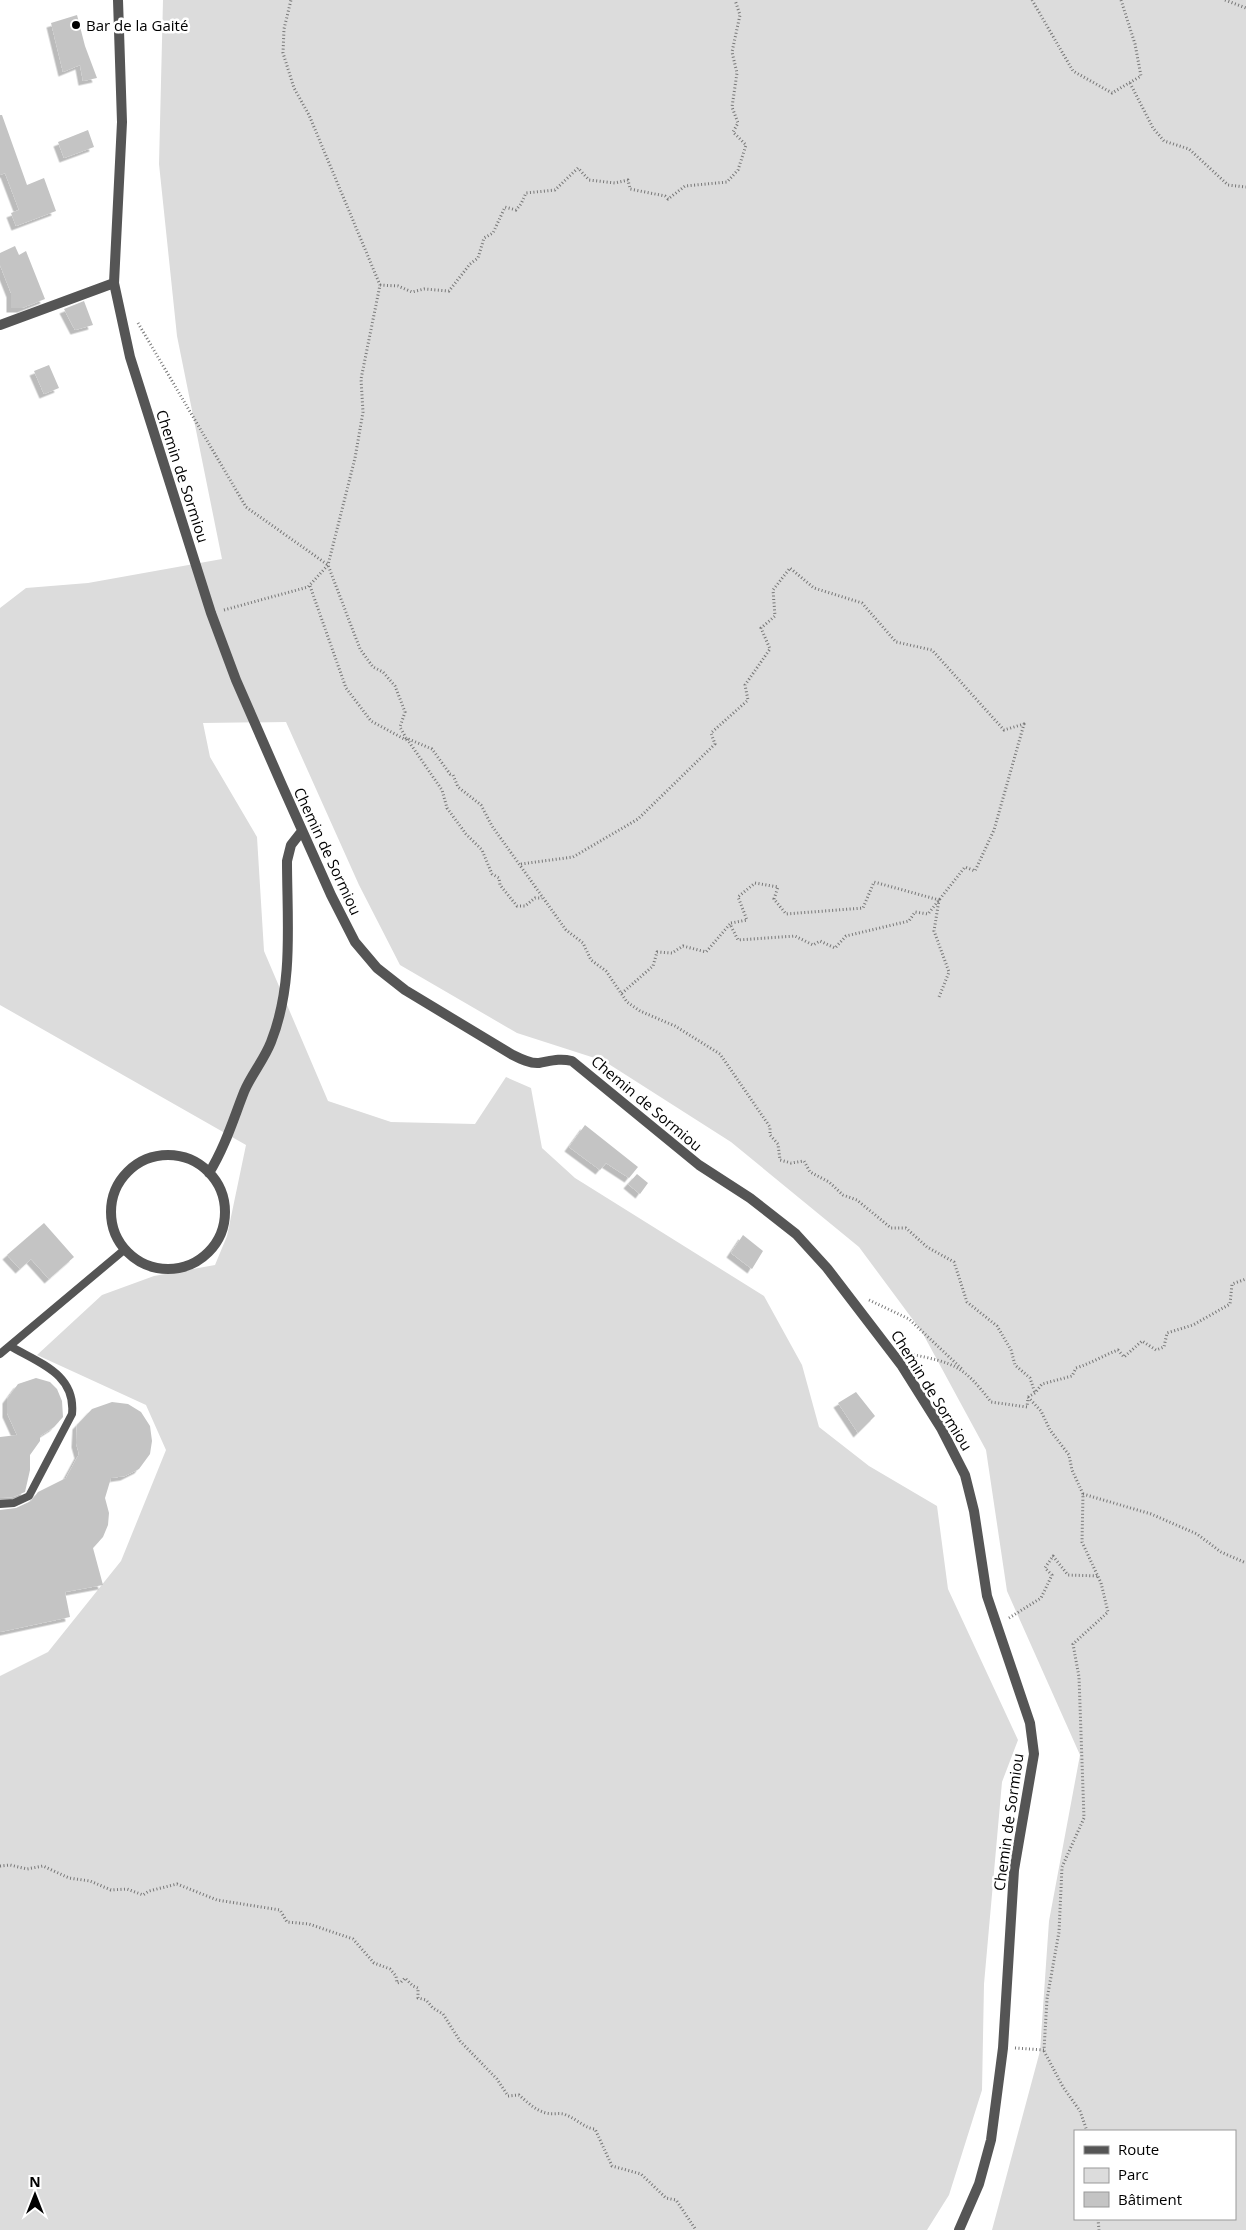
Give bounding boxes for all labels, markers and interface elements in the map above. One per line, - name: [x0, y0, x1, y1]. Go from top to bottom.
- place label: Bar de la Gaité: [86, 15, 188, 35]
- marker: Bar de la Gaité: [70, 19, 82, 31]
- street label: Chemin de Sormiou: [152, 407, 214, 545]
- street label: Chemin de Sormiou: [290, 784, 366, 918]
- street label: Chemin de Sormiou: [587, 1051, 707, 1155]
- street label: Chemin de Sormiou: [887, 1326, 977, 1454]
- street label: Chemin de Sormiou: [988, 1752, 1028, 1892]
- legend: [1074, 2130, 1236, 2220]
- text: Route: [1118, 2139, 1159, 2159]
- text: Parc: [1118, 2164, 1149, 2184]
- north arrow: [10, 2170, 60, 2220]
- text: N: [29, 2172, 41, 2191]
- text: Bâtiment: [1118, 2189, 1182, 2209]

